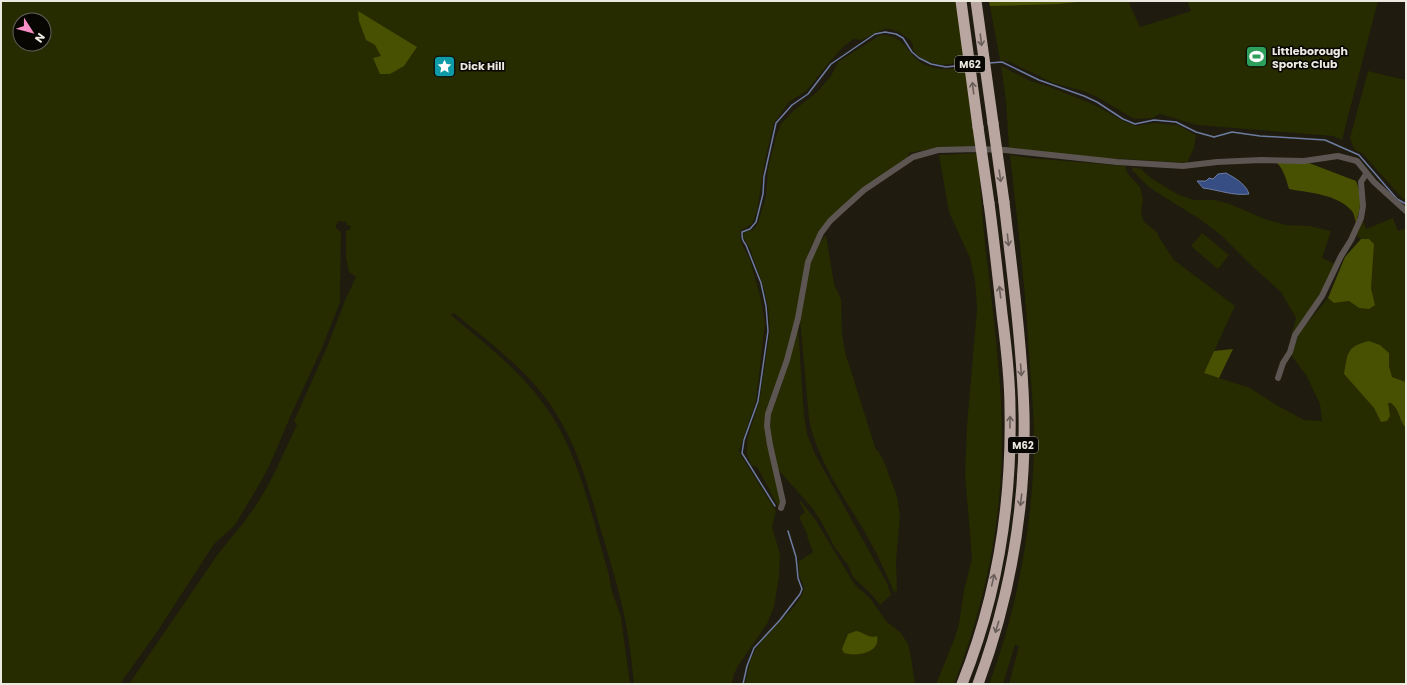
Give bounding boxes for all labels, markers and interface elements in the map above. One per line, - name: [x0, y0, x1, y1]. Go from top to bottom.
- north arrow: [12, 12, 52, 52]
- text: N: [31, 30, 49, 46]
- one-way arrow: [977, 33, 985, 46]
- place label: Littleborough Sports Club: [1272, 43, 1348, 72]
- sports icon: Littleborough Sports Club: [1244, 44, 1270, 70]
- place icon: Dick Hill: [432, 53, 458, 79]
- road number: M62: [955, 56, 985, 72]
- place label: Dick Hill: [460, 58, 505, 74]
- one-way arrow: [969, 82, 977, 95]
- one-way arrow: [996, 169, 1004, 182]
- one-way arrow: [1004, 234, 1012, 247]
- one-way arrow: [996, 286, 1003, 299]
- one-way arrow: [1018, 363, 1025, 376]
- one-way arrow: [1006, 416, 1014, 429]
- road number: M62: [1008, 437, 1038, 453]
- one-way arrow: [1017, 493, 1024, 506]
- one-way arrow: [990, 573, 998, 586]
- one-way arrow: [993, 621, 1000, 634]

